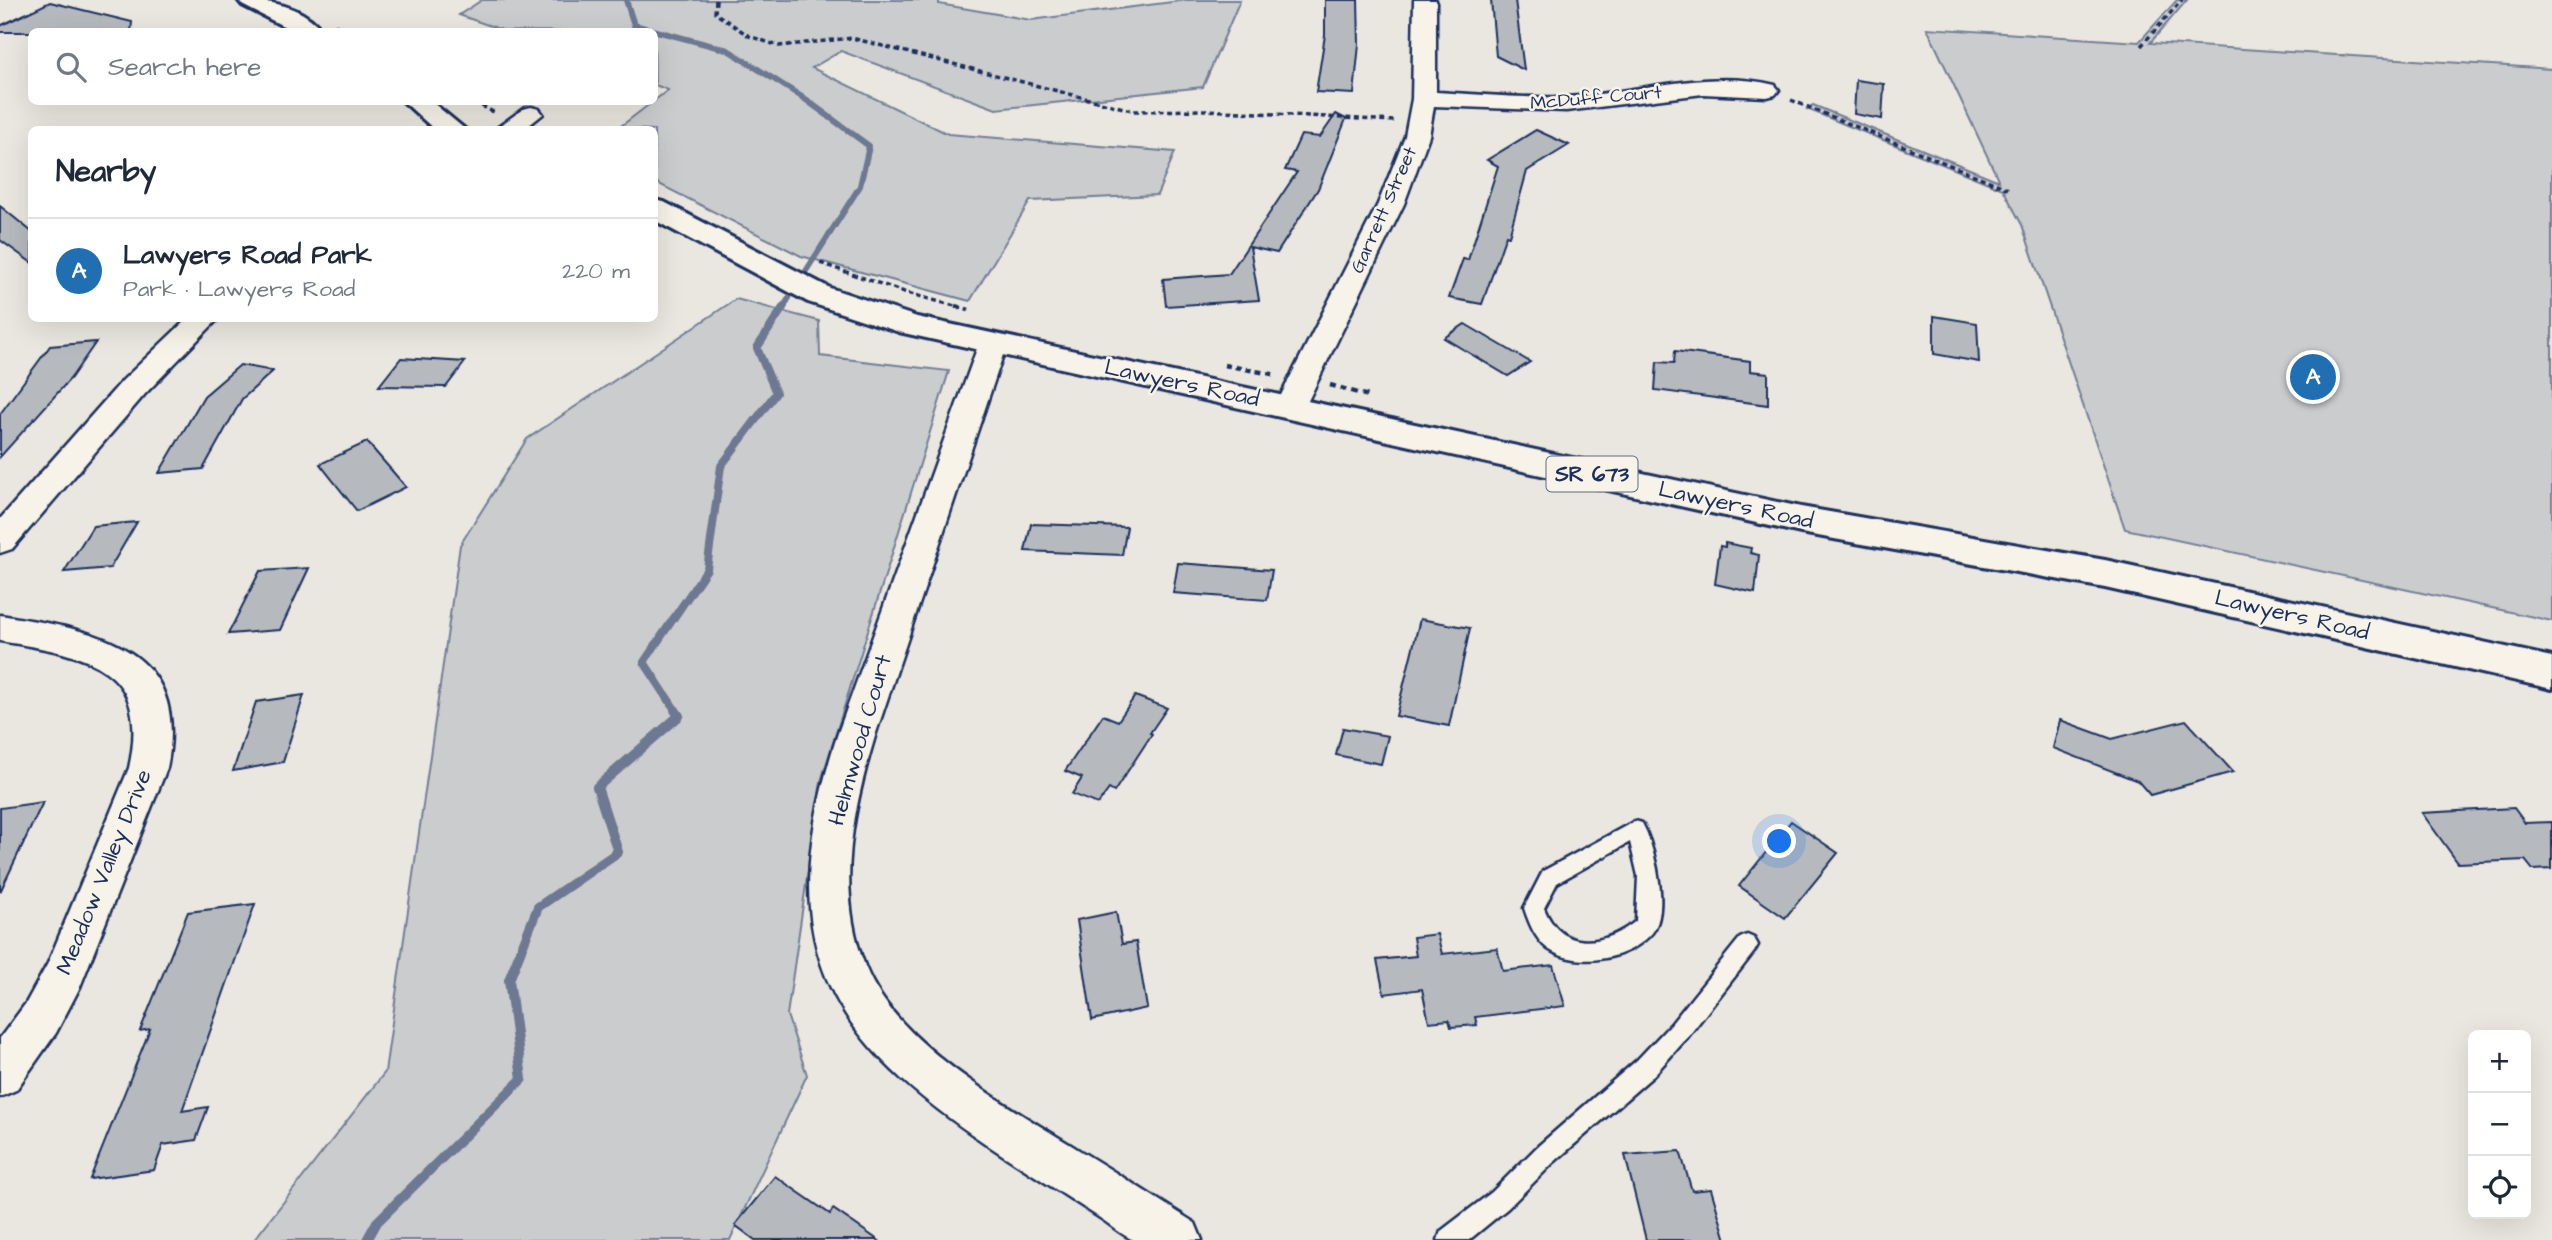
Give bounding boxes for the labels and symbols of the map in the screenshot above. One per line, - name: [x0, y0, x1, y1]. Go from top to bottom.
- street label: McDuff Court: [1529, 79, 1663, 117]
- street label: Garrett Street: [1344, 142, 1424, 277]
- street label: Lawyers Road: [1101, 351, 1263, 416]
- pin: A: [2290, 351, 2336, 403]
- road number: SR 673: [1546, 456, 1638, 491]
- street label: Lawyers Road: [1655, 473, 1817, 538]
- street label: Lawyers Road: [2211, 582, 2373, 649]
- street label: Helmwood Court: [820, 650, 900, 829]
- street label: Meadow Valley Drive: [48, 765, 161, 980]
- your location: [1762, 824, 1796, 858]

